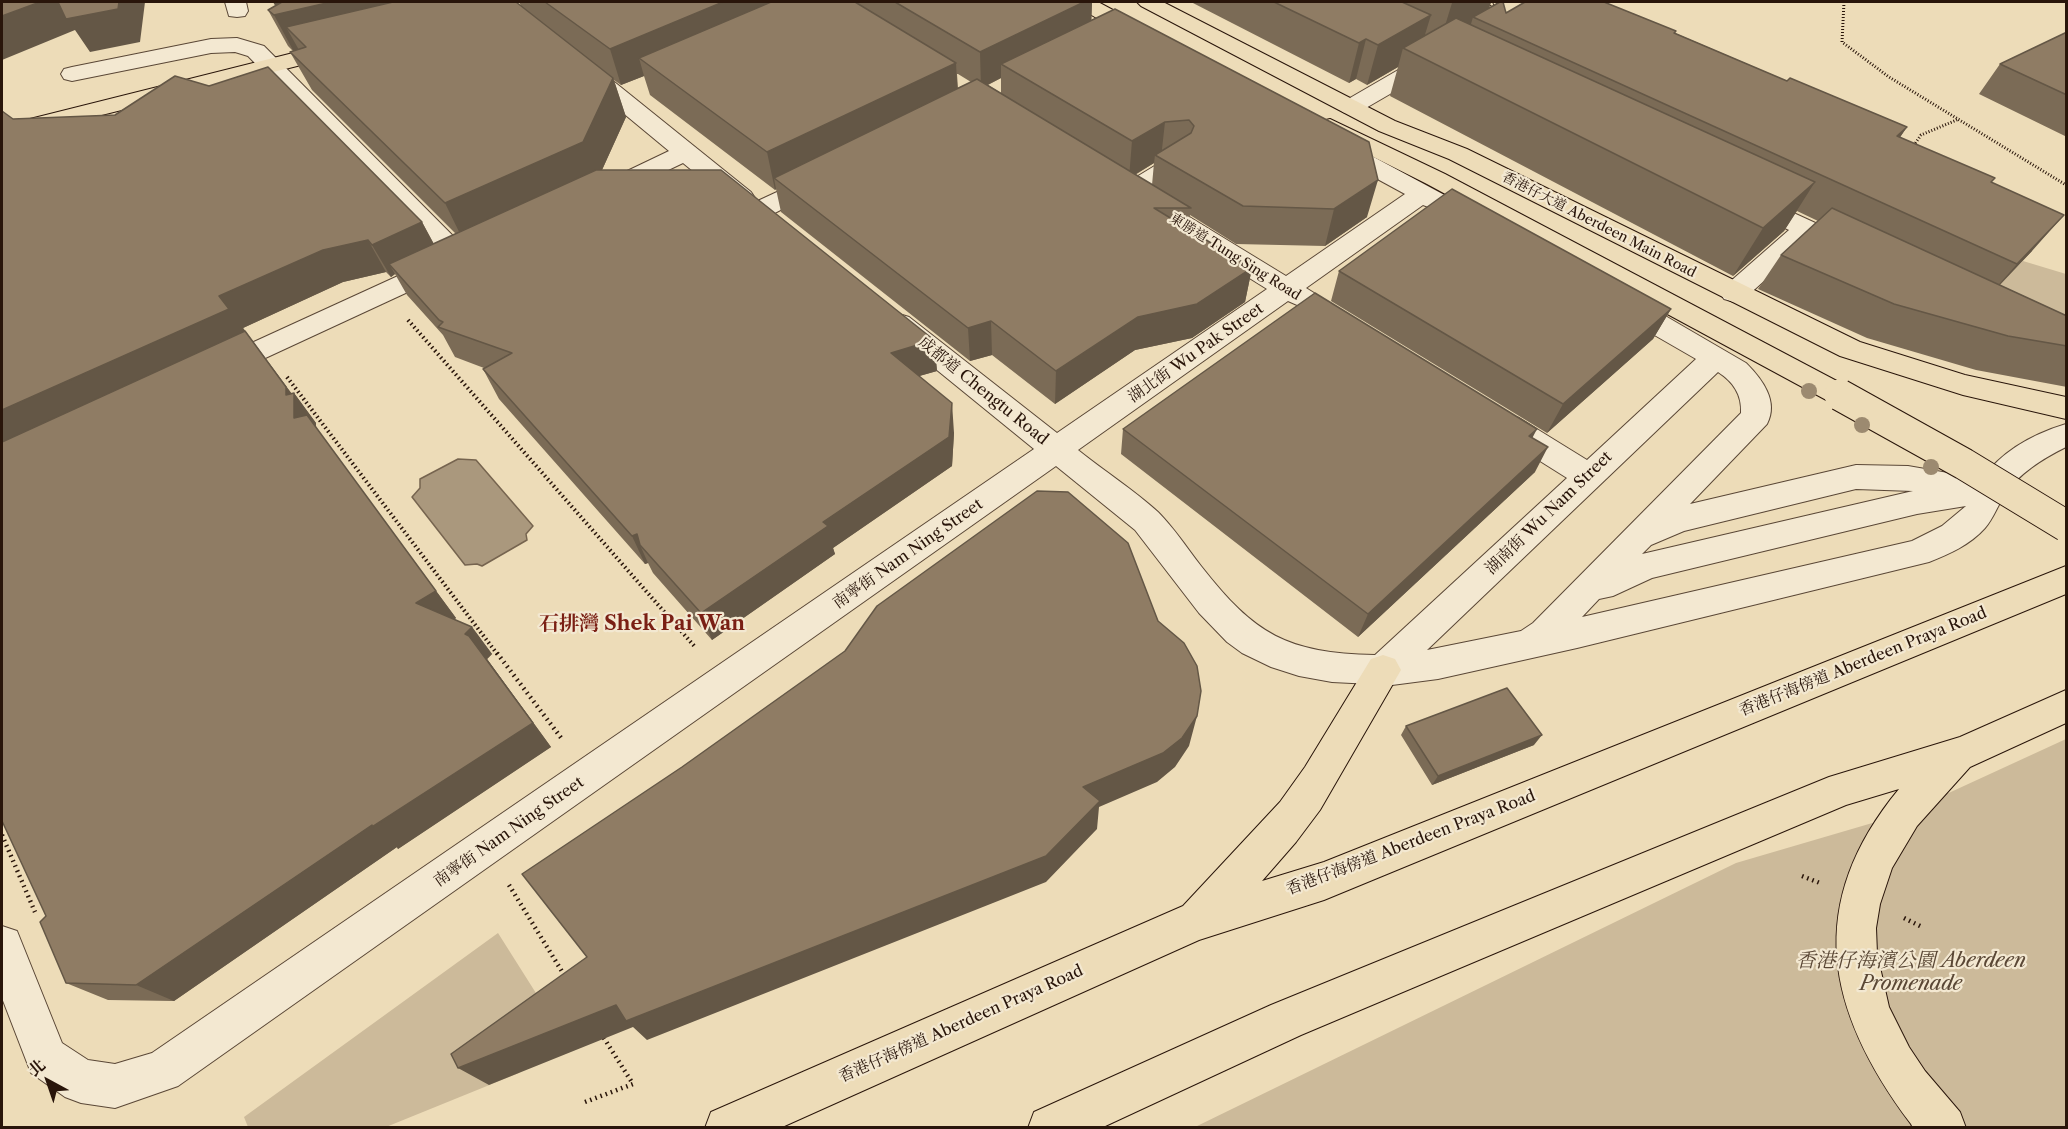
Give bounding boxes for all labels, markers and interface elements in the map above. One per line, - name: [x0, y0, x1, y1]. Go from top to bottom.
- street label: 香港仔大道 Aberdeen Main Road: [1499, 169, 1699, 281]
- street label: 東勝道 Tung Sing Road: [1166, 210, 1304, 304]
- street label: 湖北街 Wu Pak Street: [1125, 299, 1267, 407]
- street label: 成都道 Chengtu Road: [914, 333, 1052, 449]
- street label: 湖南街 Wu Nam Street: [1482, 447, 1616, 579]
- street label: 南寧街 Nam Ning Street: [829, 495, 987, 613]
- street label: 香港仔海傍道 Aberdeen Praya Road: [1736, 603, 1990, 721]
- district label: 石排灣 Shek Pai Wan: [539, 612, 745, 636]
- street label: 南寧街 Nam Ning Street: [430, 773, 588, 891]
- street label: 香港仔海傍道 Aberdeen Praya Road: [1284, 787, 1538, 899]
- park label: 香港仔海濱公園 Aberdeen Promenade: [1796, 949, 2026, 996]
- street label: 香港仔海傍道 Aberdeen Praya Road: [836, 961, 1086, 1087]
- north arrow: [18, 1051, 78, 1111]
- text: 北: [24, 1054, 49, 1080]

